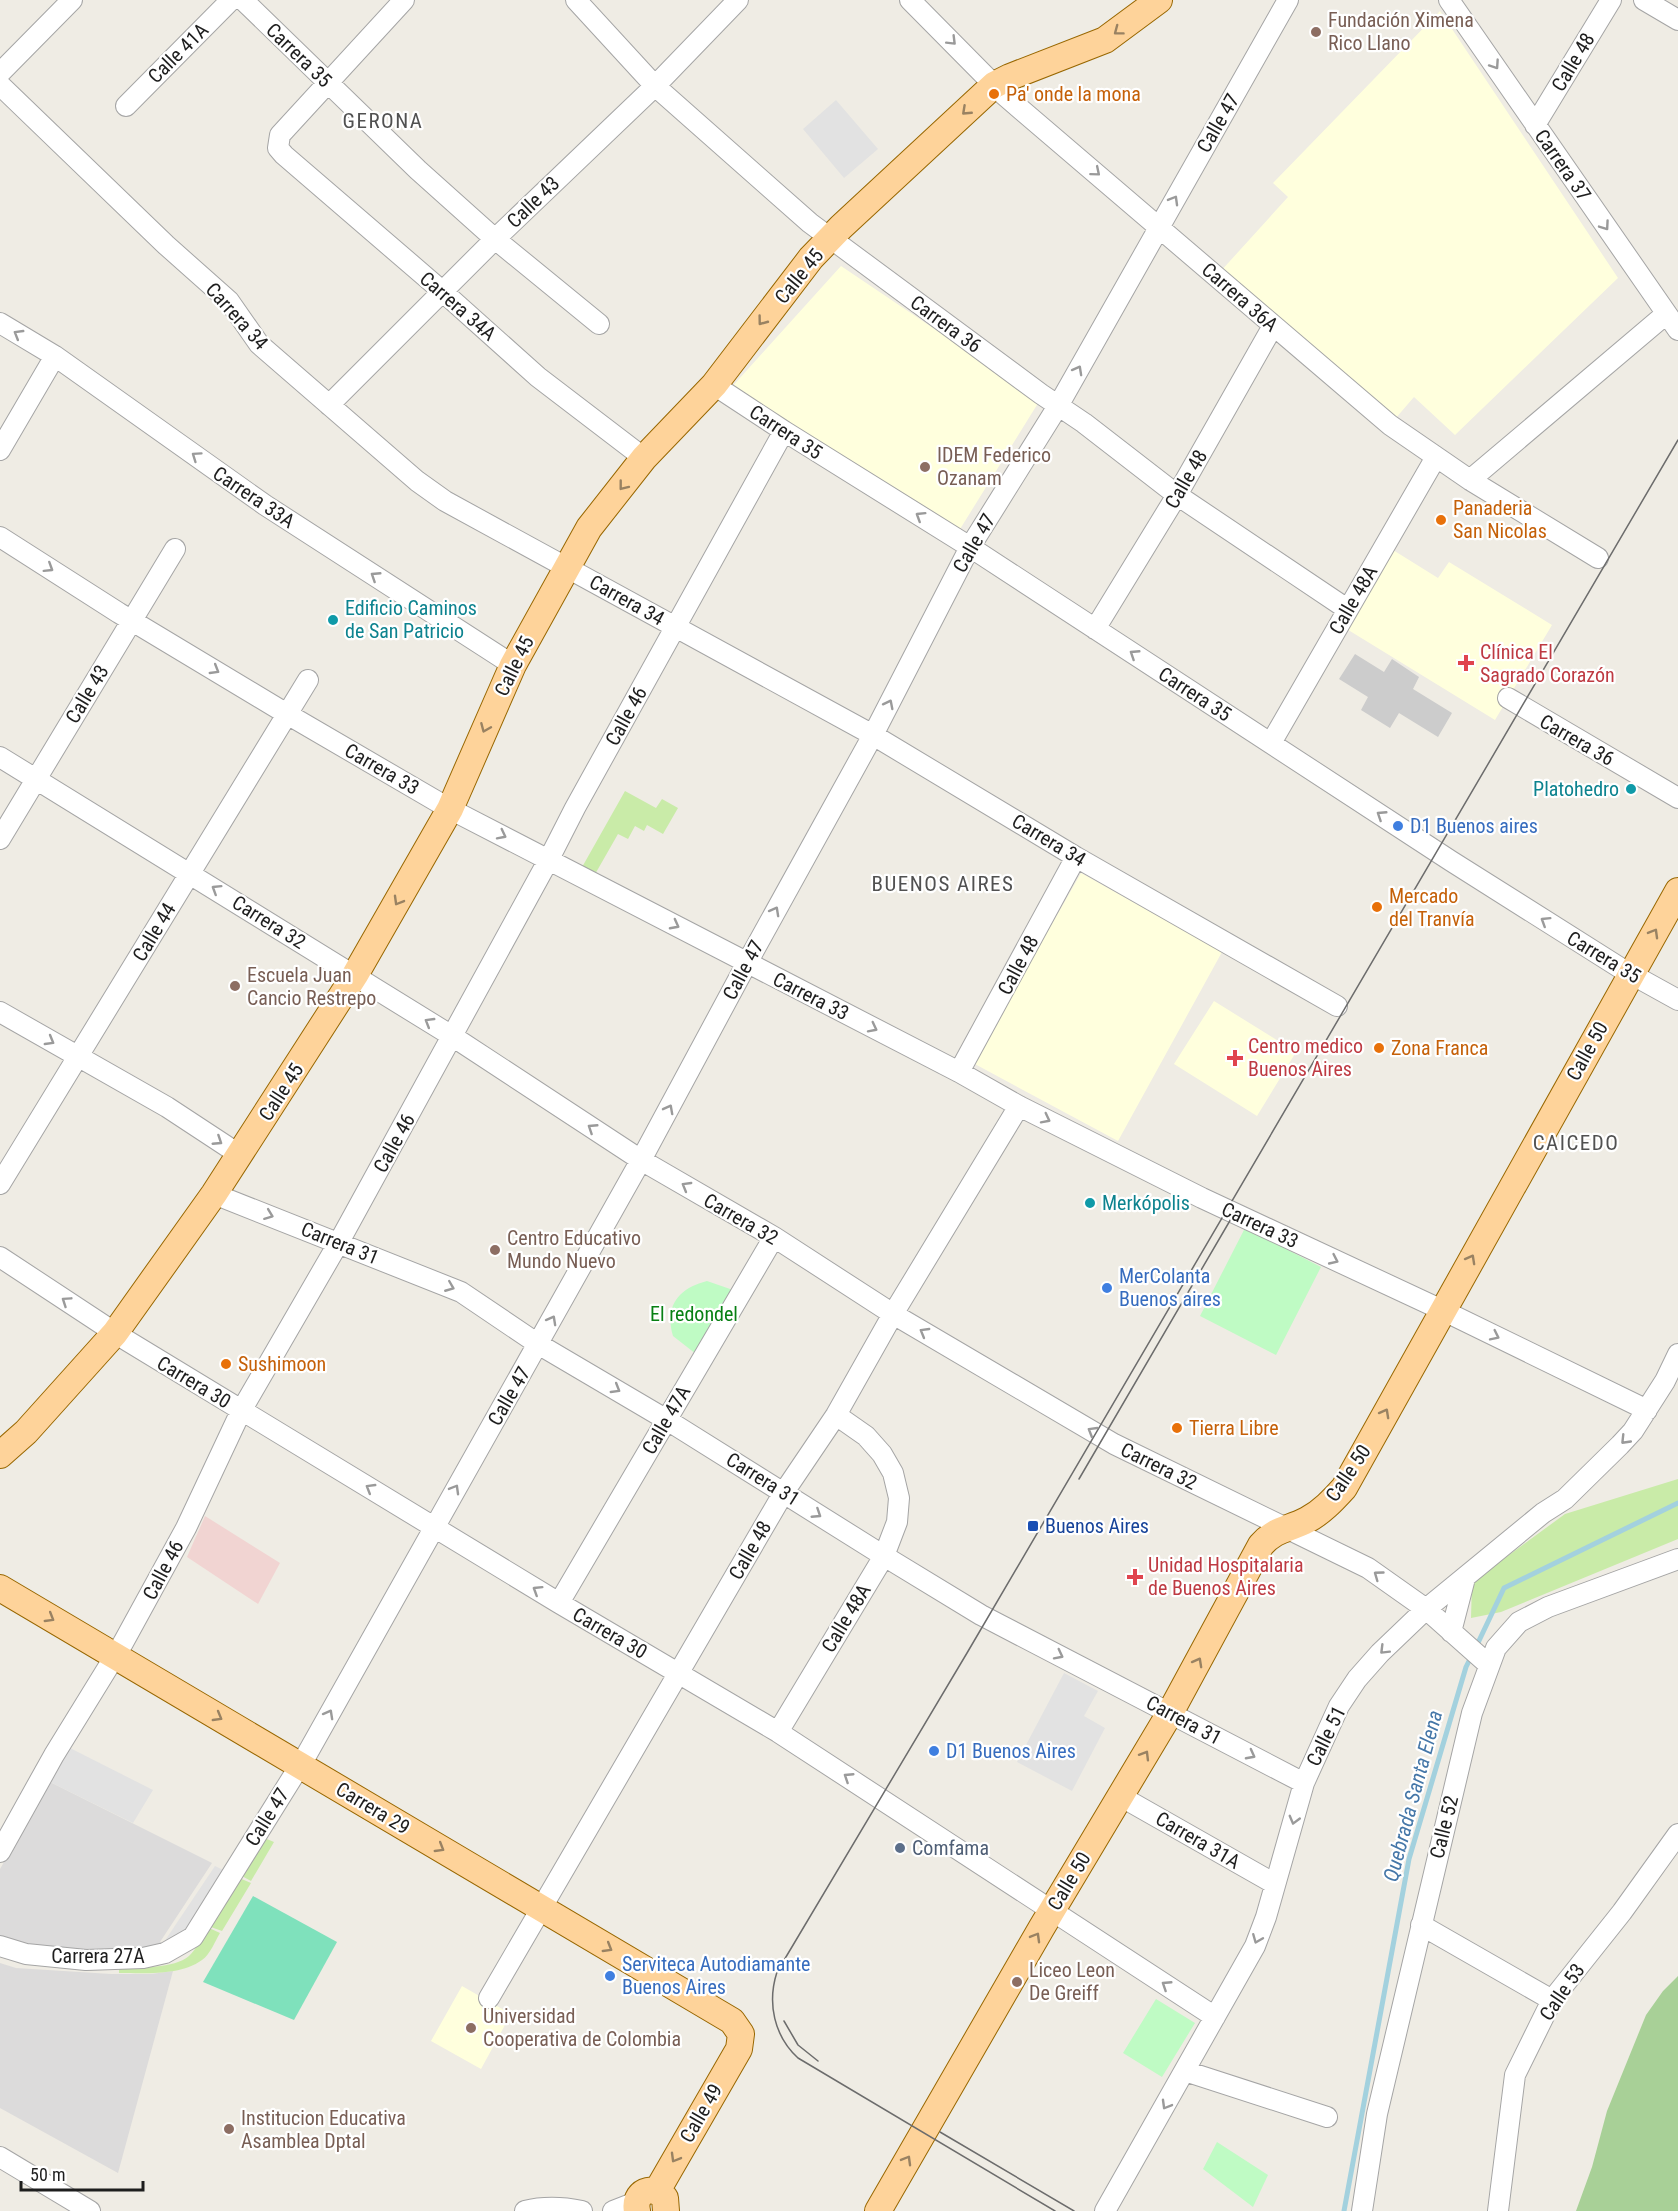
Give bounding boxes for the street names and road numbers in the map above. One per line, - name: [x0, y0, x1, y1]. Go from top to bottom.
- street label: Calle 41A: [143, 18, 213, 88]
- street label: Carrera 35: [261, 18, 337, 92]
- street label: Calle 48: [1546, 28, 1600, 96]
- street label: Calle 47: [1192, 89, 1244, 157]
- street label: Carrera 37: [1530, 125, 1596, 205]
- street label: Calle 43: [502, 171, 564, 233]
- street label: Calle 45: [770, 244, 828, 308]
- street label: Carrera 36A: [1197, 257, 1283, 337]
- street label: Carrera 34A: [415, 266, 501, 346]
- street label: Carrera 34: [201, 278, 273, 355]
- street label: Carrera 36: [906, 290, 986, 358]
- street label: Carrera 35: [745, 400, 827, 464]
- street label: Calle 48: [1160, 445, 1212, 513]
- street label: Carrera 33A: [209, 461, 300, 533]
- street label: Calle 47: [948, 509, 1000, 577]
- street label: Calle 48A: [1324, 561, 1382, 639]
- street label: Carrera 34: [585, 570, 669, 630]
- street label: Calle 45: [489, 632, 539, 700]
- street label: Calle 43: [60, 660, 114, 728]
- street label: Carrera 35: [1154, 662, 1236, 726]
- street label: Calle 46: [600, 682, 652, 750]
- street label: Carrera 36: [1536, 709, 1618, 771]
- street label: Carrera 33: [341, 738, 423, 800]
- street label: Carrera 34: [1008, 809, 1090, 871]
- street label: Carrera 32: [228, 890, 310, 954]
- street label: Calle 44: [127, 898, 181, 966]
- street label: Carrera 35: [1563, 926, 1645, 988]
- street label: Calle 48: [992, 931, 1044, 999]
- street label: Calle 47: [717, 936, 769, 1004]
- street label: Carrera 33: [769, 967, 853, 1025]
- street label: Calle 50: [1561, 1017, 1613, 1085]
- street label: Calle 45: [254, 1059, 309, 1125]
- street label: Calle 46: [368, 1109, 420, 1177]
- street label: Carrera 32: [700, 1188, 783, 1250]
- street label: Carrera 33: [1218, 1197, 1302, 1253]
- street label: Carrera 31: [298, 1217, 382, 1269]
- street label: Carrera 30: [153, 1351, 235, 1413]
- street label: Calle 47: [483, 1362, 535, 1430]
- street label: Calle 47A: [637, 1381, 695, 1459]
- street label: Carrera 32: [1117, 1437, 1201, 1495]
- street label: Calle 50: [1320, 1440, 1376, 1506]
- street label: Carrera 31: [722, 1447, 804, 1511]
- street label: Calle 48: [724, 1516, 776, 1584]
- street label: Calle 46: [137, 1536, 189, 1604]
- street label: Calle 48A: [816, 1579, 876, 1656]
- street label: Carrera 30: [569, 1602, 651, 1664]
- street label: Carrera 31: [1142, 1690, 1226, 1750]
- street label: Calle 51: [1301, 1702, 1351, 1770]
- street label: Carrera 29: [332, 1777, 414, 1839]
- street label: Calle 47: [240, 1784, 294, 1850]
- street label: Calle 52: [1425, 1793, 1463, 1861]
- street label: Carrera 31A: [1152, 1806, 1245, 1874]
- street label: Calle 50: [1042, 1847, 1096, 1915]
- street label: Carrera 27A: [51, 1944, 145, 1968]
- street label: Calle 53: [1534, 1959, 1590, 2025]
- street label: Calle 49: [675, 2079, 727, 2147]

